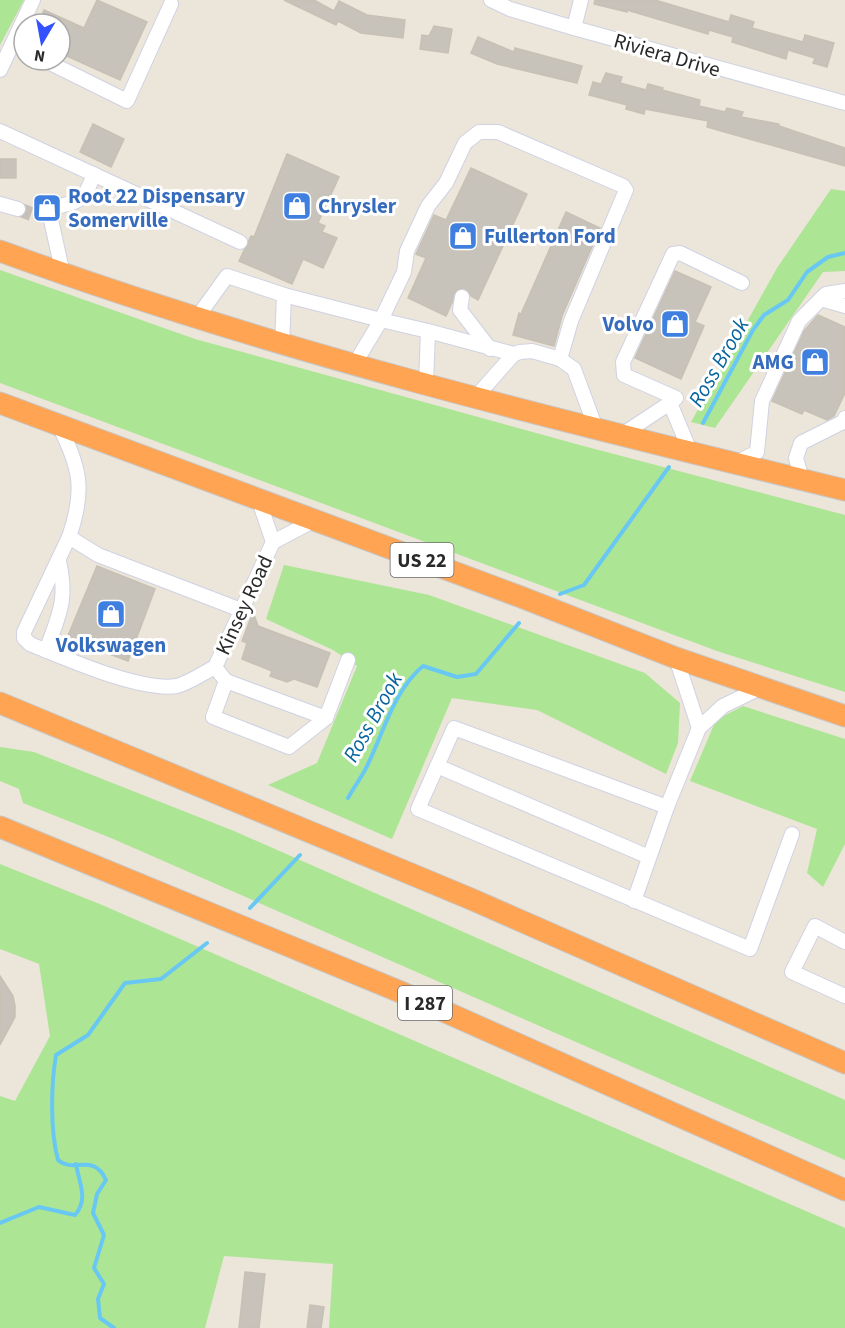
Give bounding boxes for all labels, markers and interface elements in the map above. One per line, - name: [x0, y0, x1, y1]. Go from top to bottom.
- north arrow: [12, 12, 72, 72]
- street label: Riviera Drive: [610, 25, 724, 85]
- text: N: [32, 44, 47, 68]
- place label: Root 22 Dispensary Somerville: [68, 181, 245, 235]
- shop icon: Chrysler: [281, 190, 313, 222]
- place label: Chrysler: [318, 191, 397, 221]
- shop icon: Root 22 Dispensary Somerville: [31, 192, 63, 224]
- shop icon: Fullerton Ford: [447, 220, 479, 252]
- place label: Fullerton Ford: [484, 221, 616, 251]
- shop icon: Volvo: [659, 308, 691, 340]
- place label: Volvo: [602, 309, 654, 339]
- water label: Ross Brook: [680, 311, 758, 413]
- shop icon: AMG: [799, 346, 831, 378]
- place label: AMG: [752, 347, 794, 377]
- road number: US 22: [390, 543, 454, 577]
- street label: Kinsey Road: [208, 550, 280, 660]
- shop icon: Volkswagen: [95, 598, 127, 630]
- place label: Volkswagen: [55, 630, 166, 660]
- water label: Ross Brook: [335, 666, 411, 768]
- road number: I 287: [398, 986, 452, 1020]

